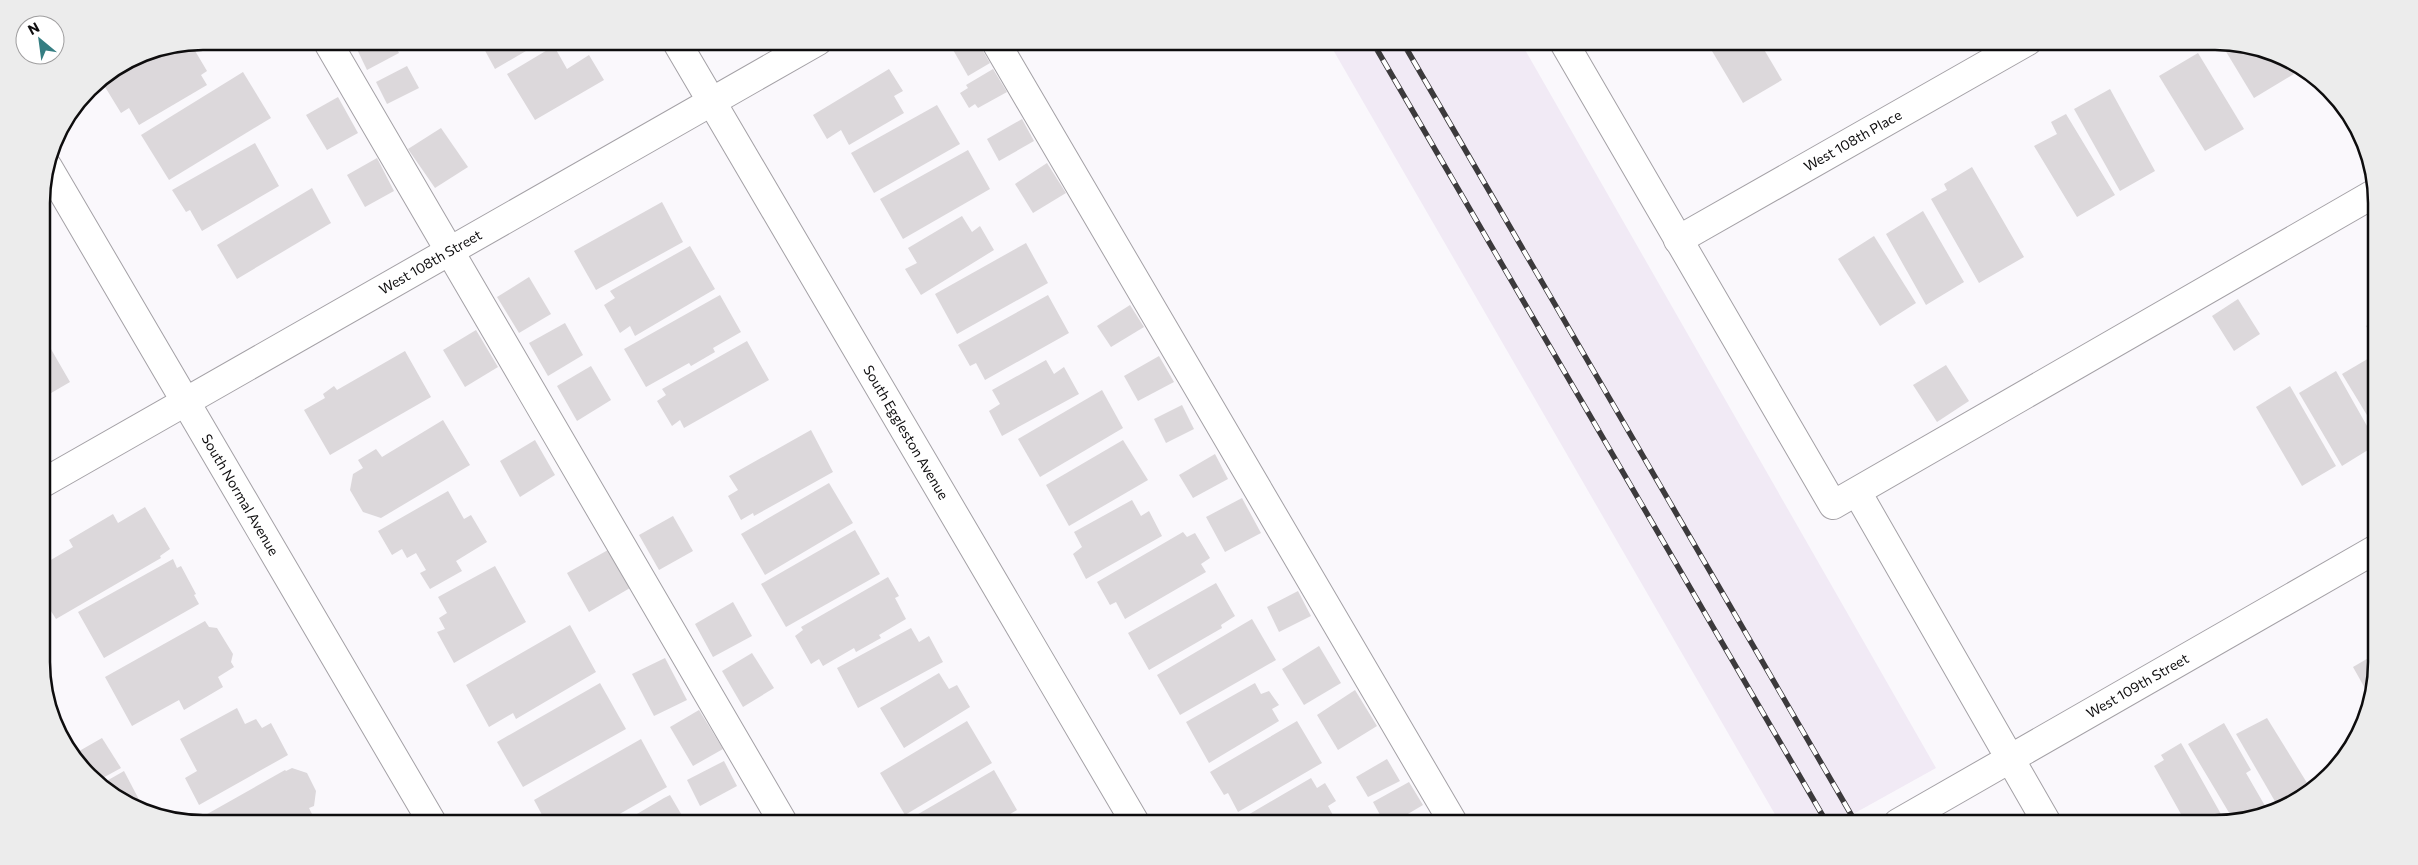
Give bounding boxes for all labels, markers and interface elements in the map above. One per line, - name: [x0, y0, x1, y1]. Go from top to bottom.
- north arrow: [15, 15, 65, 65]
- text: N: [25, 18, 42, 38]
- street label: West 108th Place: [1801, 106, 1904, 175]
- street label: West 108th Street: [376, 226, 485, 298]
- street label: South Eggleston Avenue: [860, 362, 953, 503]
- street label: South Normal Avenue: [198, 431, 283, 558]
- street label: West 109th Street: [2083, 649, 2192, 721]

